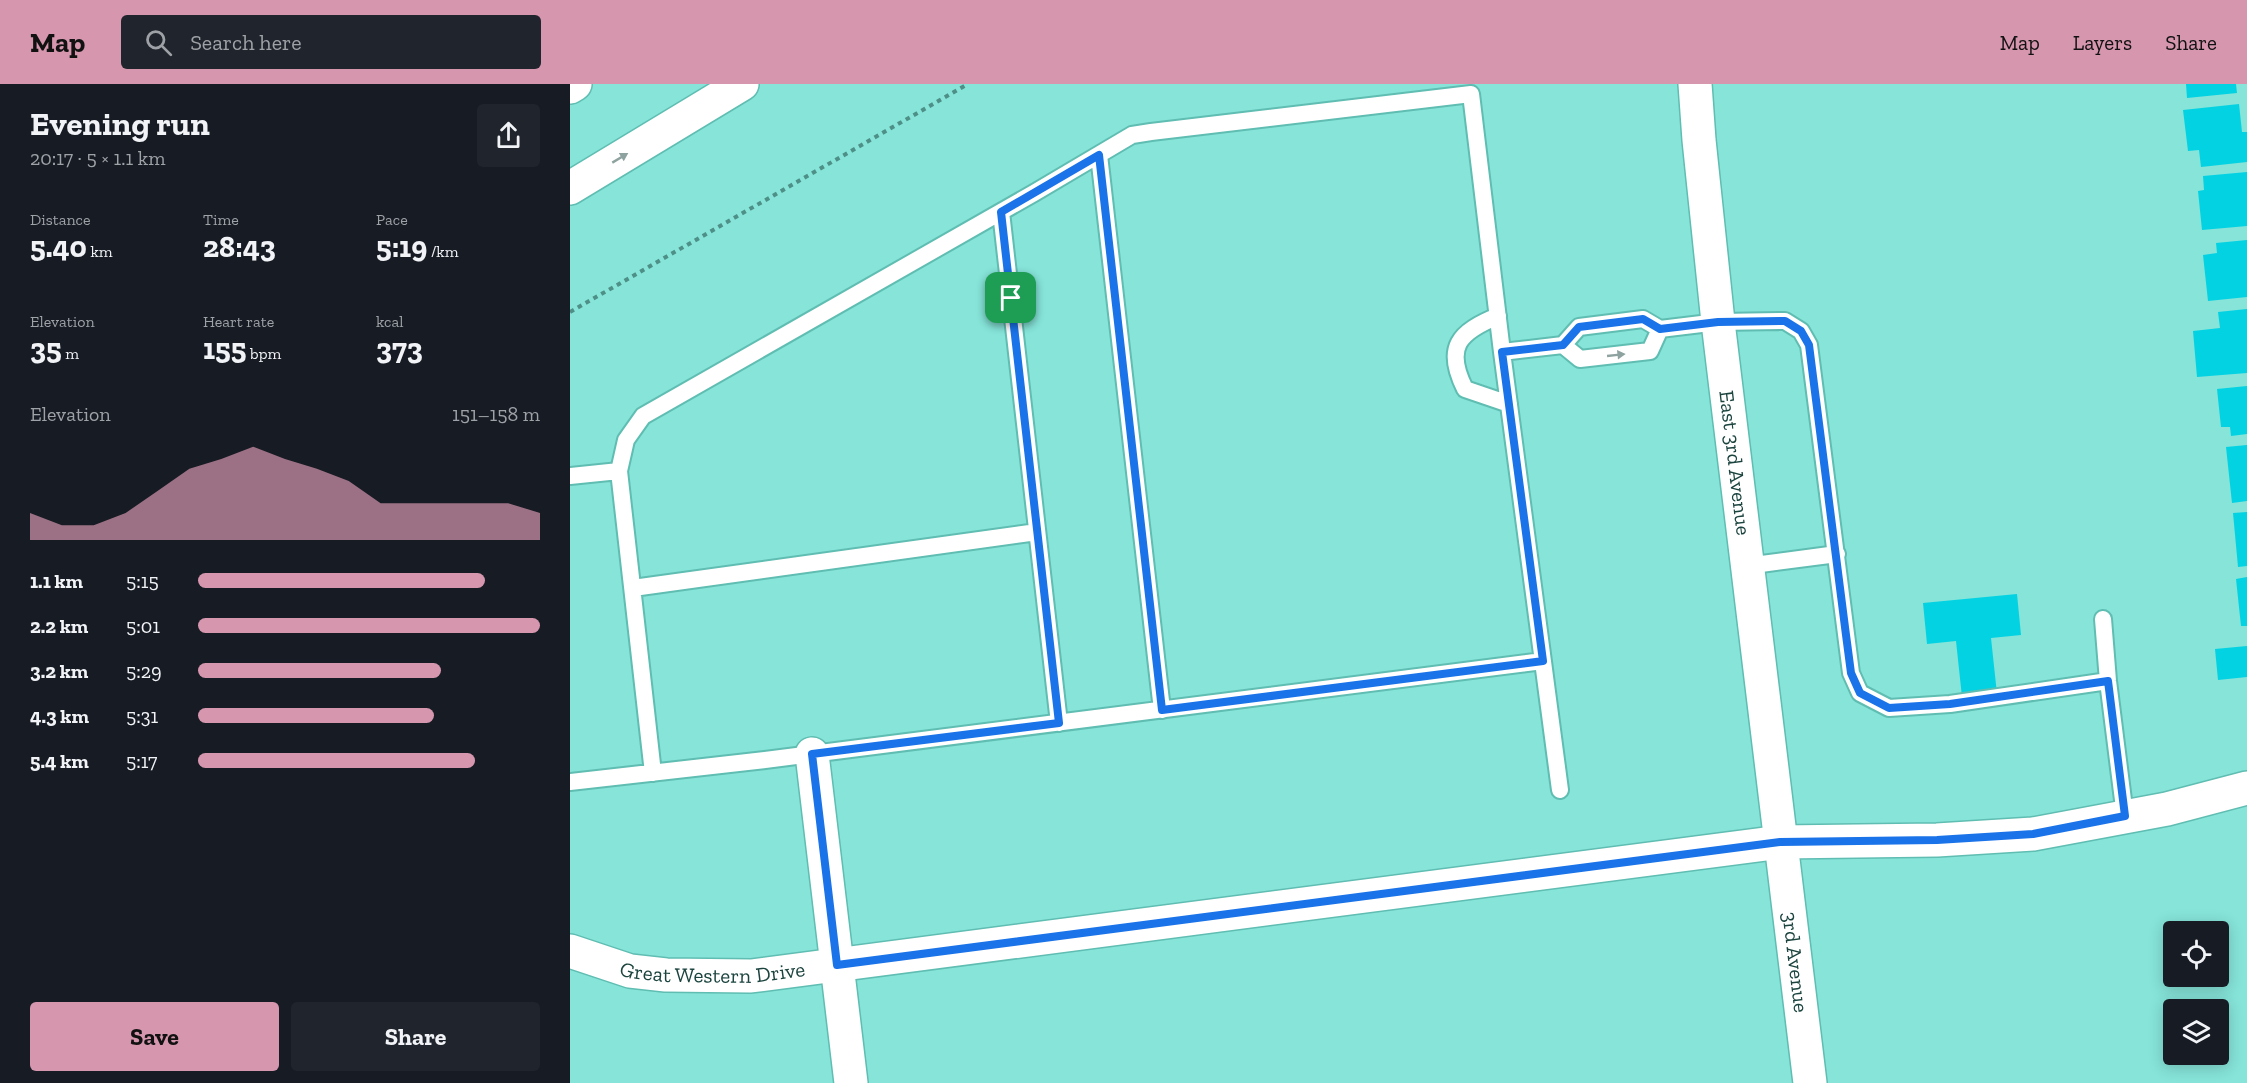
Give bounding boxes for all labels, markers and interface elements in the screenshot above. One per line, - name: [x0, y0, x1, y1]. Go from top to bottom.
- search box: [121, 15, 541, 69]
- text: Map: [30, 26, 85, 59]
- icon: search: [142, 26, 175, 59]
- text: Search here: [190, 29, 302, 56]
- text: Map: [2000, 30, 2040, 55]
- text: Layers: [2073, 30, 2132, 55]
- text: Share: [2165, 30, 2217, 55]
- text: Evening run: [30, 104, 210, 143]
- button: share: [477, 104, 540, 167]
- text: 20:17 · 5 × 1.1 km: [30, 146, 165, 170]
- one-way arrow: [612, 152, 628, 163]
- text: Distance: [30, 210, 91, 229]
- text: Time: [203, 210, 239, 229]
- text: Pace: [376, 210, 408, 229]
- text: 5.40: [30, 229, 87, 265]
- text: 28:43: [203, 229, 276, 265]
- text: 5:19: [376, 229, 427, 265]
- text: km: [87, 242, 113, 261]
- text: /km: [427, 242, 458, 261]
- pin: [985, 272, 1036, 323]
- icon: arrive: [994, 281, 1027, 314]
- text: Elevation: [30, 312, 95, 331]
- text: Heart rate: [203, 312, 274, 331]
- text: kcal: [376, 312, 403, 331]
- text: 35: [30, 331, 62, 367]
- text: 155: [203, 331, 246, 367]
- text: 373: [376, 331, 423, 367]
- text: m: [62, 344, 79, 363]
- text: bpm: [246, 344, 281, 363]
- one-way arrow: [1607, 350, 1626, 360]
- street label: East 3rd Avenue: [1714, 389, 1757, 537]
- text: Elevation: [30, 402, 111, 426]
- text: 151–158 m: [452, 402, 540, 426]
- text: 1.1 km: [30, 569, 83, 593]
- text: 5:15: [126, 569, 159, 593]
- text: 2.2 km: [30, 614, 88, 638]
- text: 5:01: [126, 614, 160, 638]
- text: 3.2 km: [30, 659, 88, 683]
- text: 5:29: [126, 659, 162, 683]
- text: 4.3 km: [30, 704, 89, 728]
- text: 5:31: [126, 704, 158, 728]
- text: 5.4 km: [30, 749, 89, 773]
- text: 5:17: [126, 749, 158, 773]
- street label: 3rd Avenue: [1777, 910, 1814, 1014]
- map controls: [2163, 921, 2229, 1065]
- button: locate: [2163, 921, 2229, 987]
- street label: Great Western Drive: [617, 955, 807, 988]
- button: layers: [2163, 999, 2229, 1065]
- button: Save: [30, 1002, 279, 1071]
- button: Share: [291, 1002, 540, 1071]

